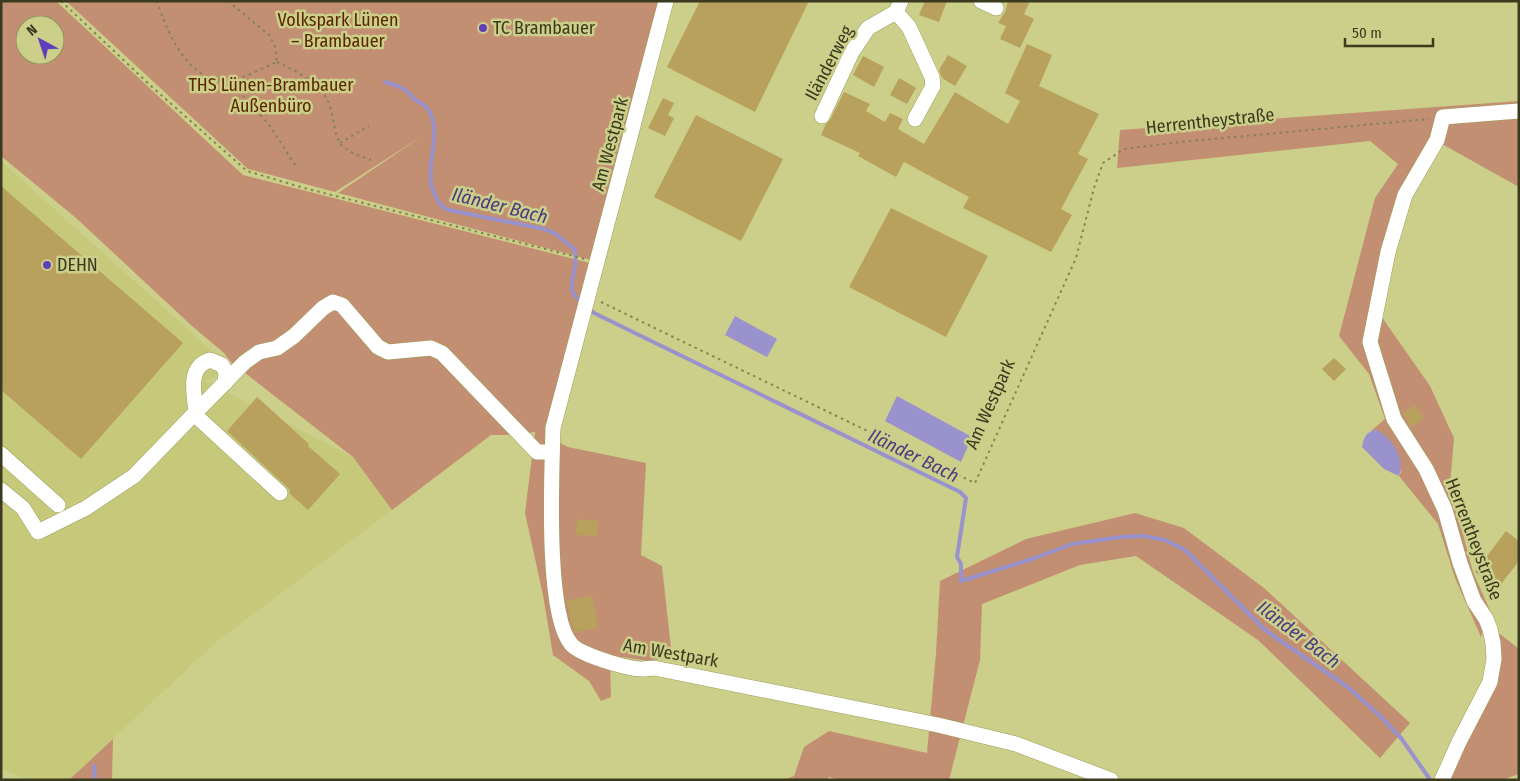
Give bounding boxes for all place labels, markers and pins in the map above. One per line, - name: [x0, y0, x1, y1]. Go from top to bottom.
- place label: TC Brambauer: [493, 17, 596, 39]
- marker: TC Brambauer: [477, 22, 489, 34]
- place label: DEHN: [57, 254, 98, 276]
- marker: DEHN: [41, 259, 53, 271]

